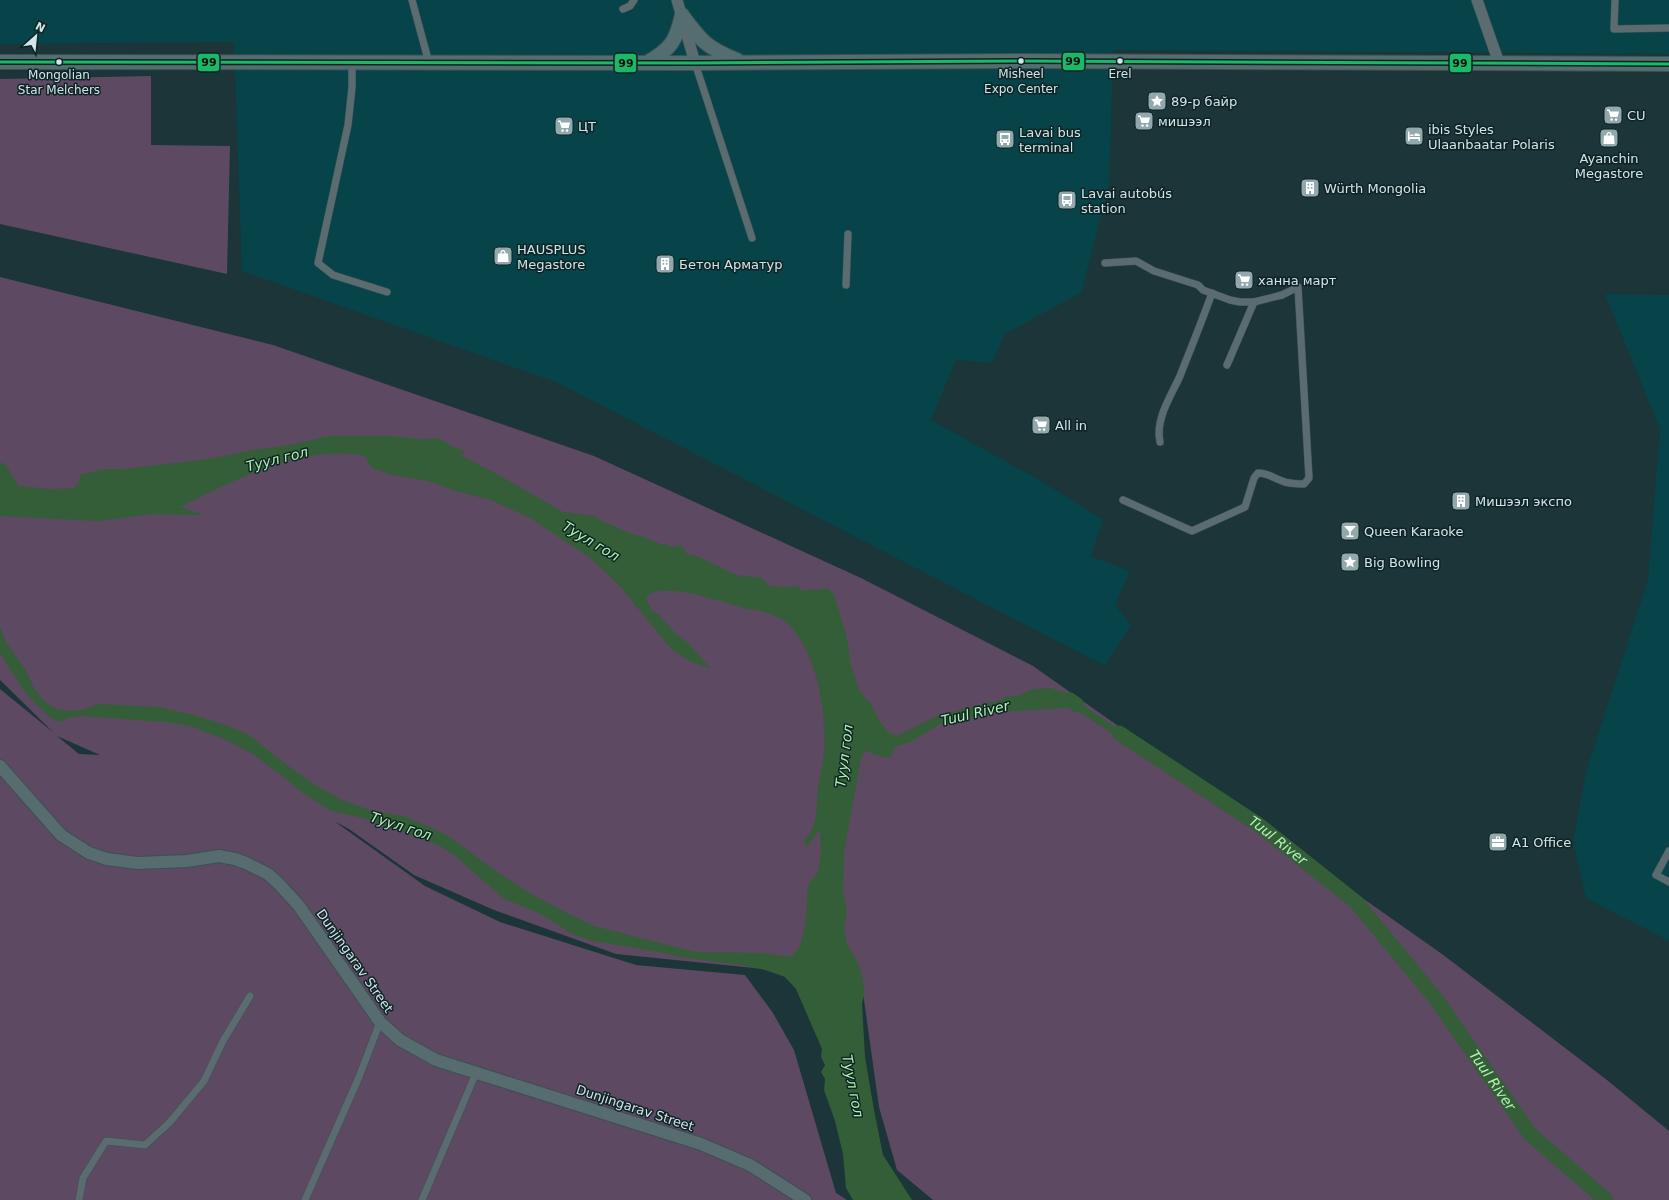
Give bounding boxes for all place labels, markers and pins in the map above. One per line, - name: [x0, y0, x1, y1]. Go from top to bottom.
- marker: Misheel Expo Center: [1016, 56, 1026, 66]
- marker: Erel: [1115, 56, 1125, 66]
- marker: Mongolian Star Melchers: [54, 57, 64, 67]
- place label: Misheel Expo Center: [984, 67, 1058, 96]
- place label: Erel: [1109, 67, 1131, 81]
- place label: Mongolian Star Melchers: [18, 68, 100, 97]
- place icon: 89-р байр: [1146, 90, 1168, 112]
- place label: 89-р байр: [1171, 94, 1237, 109]
- supermarket icon: CU: [1602, 104, 1624, 126]
- place label: CU: [1627, 108, 1646, 123]
- supermarket icon: мишээл: [1133, 110, 1155, 132]
- place label: мишээл: [1158, 114, 1211, 129]
- supermarket icon: ЦТ: [553, 115, 575, 137]
- place label: ЦТ: [578, 119, 596, 134]
- place label: ibis Styles Ulaanbaatar Polaris: [1428, 122, 1555, 152]
- place label: Lavai bus terminal: [1019, 125, 1081, 155]
- hotel icon: ibis Styles Ulaanbaatar Polaris: [1403, 125, 1425, 147]
- shop icon: Ayanchin Megastore: [1598, 127, 1620, 149]
- bus stop icon: Lavai bus terminal: [994, 128, 1016, 150]
- place label: Ayanchin Megastore: [1575, 151, 1643, 181]
- building icon: Würth Mongolia: [1299, 177, 1321, 199]
- place label: Würth Mongolia: [1324, 181, 1426, 196]
- place label: Lavai autobús station: [1081, 186, 1172, 216]
- bus stop icon: Lavai autobús station: [1056, 189, 1078, 211]
- place label: HAUSPLUS Megastore: [517, 242, 586, 272]
- shop icon: HAUSPLUS Megastore: [492, 245, 514, 267]
- building icon: Бетон Арматур: [654, 253, 676, 275]
- place label: Бетон Арматур: [679, 257, 783, 272]
- supermarket icon: ханна март: [1233, 269, 1255, 291]
- place label: ханна март: [1258, 273, 1337, 288]
- supermarket icon: All in: [1030, 414, 1052, 436]
- place label: All in: [1055, 418, 1087, 433]
- building icon: Мишээл экспо: [1450, 490, 1472, 512]
- place label: Мишээл экспо: [1475, 494, 1572, 509]
- bar icon: Queen Karaoke: [1339, 520, 1361, 542]
- place label: Queen Karaoke: [1364, 524, 1463, 539]
- place icon: Big Bowling: [1339, 551, 1361, 573]
- place label: Big Bowling: [1364, 555, 1440, 570]
- office icon: A1 Office: [1487, 831, 1509, 853]
- place label: A1 Office: [1512, 835, 1571, 850]

